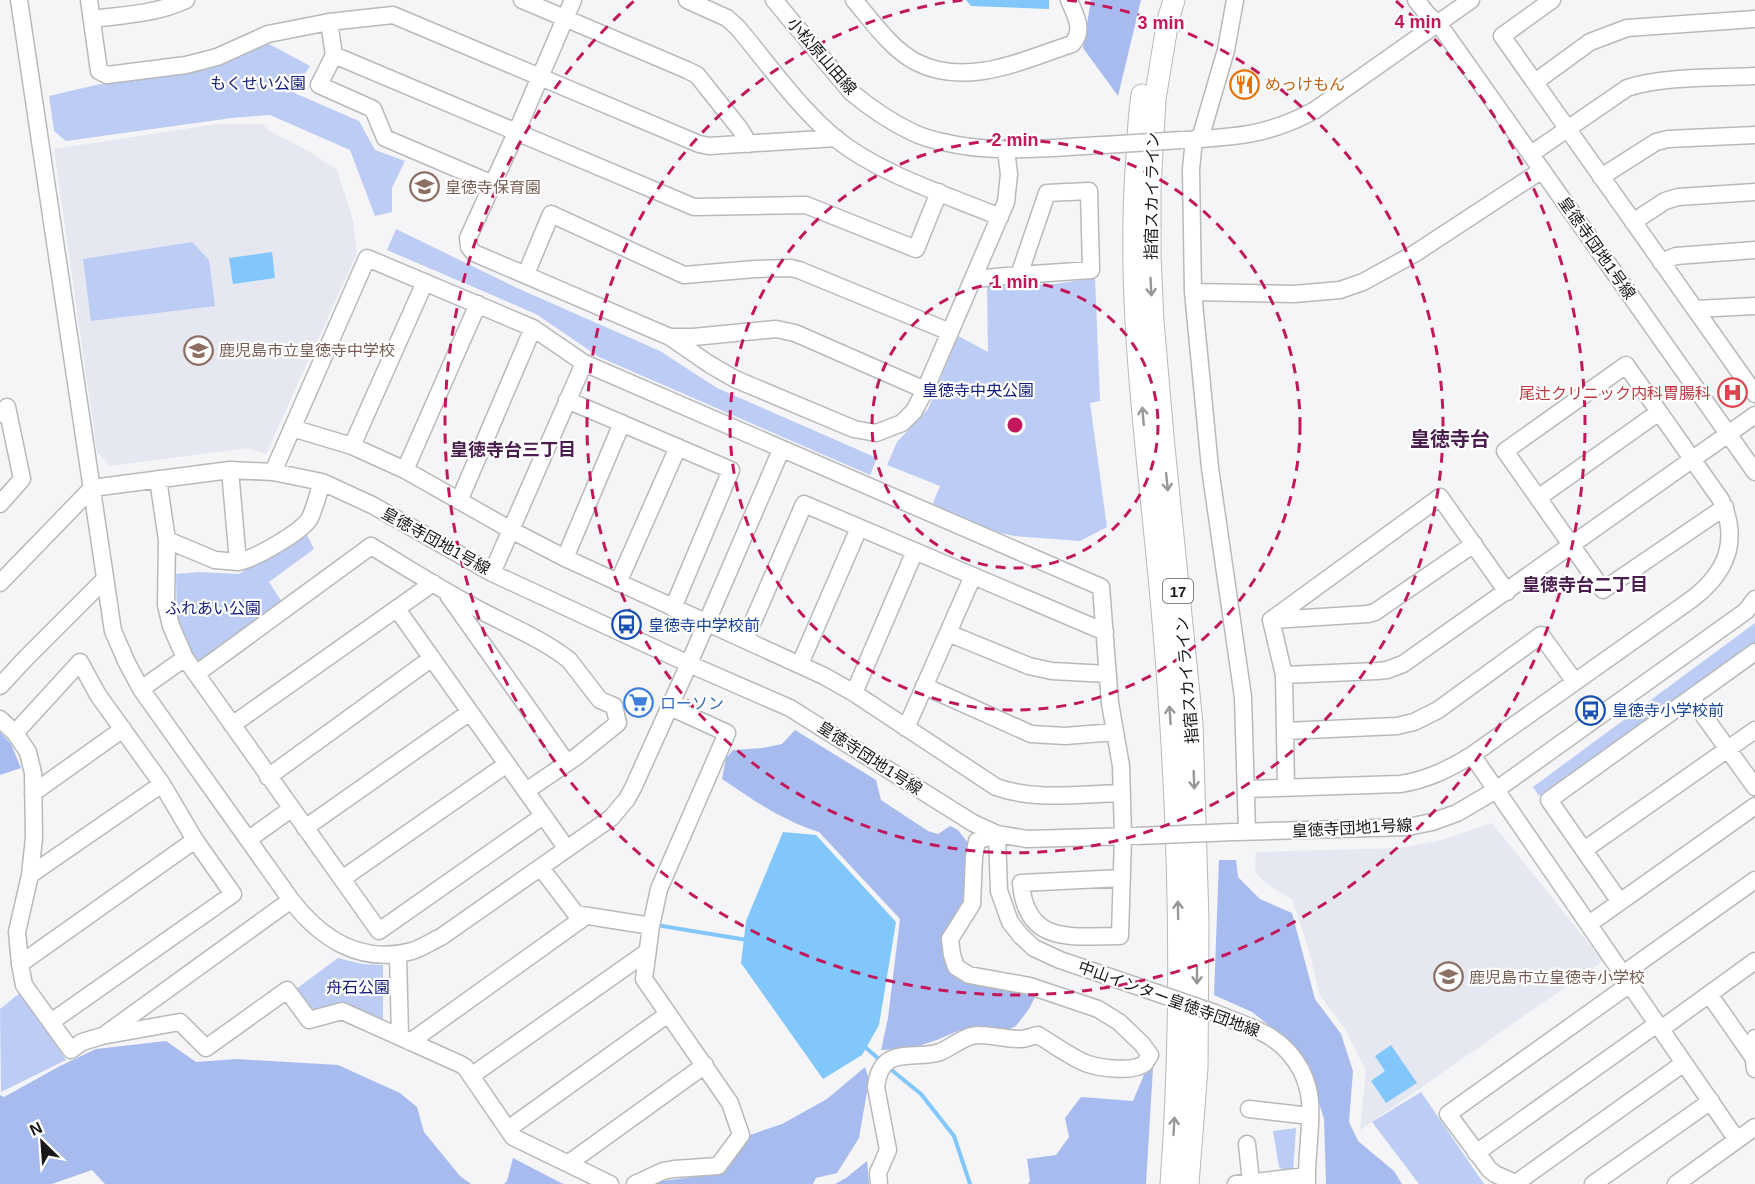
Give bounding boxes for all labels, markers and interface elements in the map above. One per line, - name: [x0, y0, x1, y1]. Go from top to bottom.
- text: 4 min: [1394, 12, 1442, 32]
- text: 3 min: [1137, 13, 1185, 33]
- street label: 小松原山田線: [784, 14, 860, 98]
- restaurant icon: めっけもん: [1228, 68, 1260, 100]
- park label: もくせい公園: [210, 75, 306, 92]
- place label: めっけもん: [1265, 76, 1345, 93]
- text: 2 min: [991, 130, 1039, 150]
- street label: 指宿スカイライン: [1142, 132, 1162, 260]
- school or university icon: 皇徳寺保育園: [408, 171, 440, 203]
- place label: 皇徳寺保育園: [445, 179, 541, 196]
- street label: 皇徳寺団地1号線: [1555, 194, 1639, 302]
- text: 1 min: [991, 272, 1039, 292]
- one-way arrow: [1145, 277, 1157, 297]
- school or university icon: 鹿児島市立皇徳寺中学校: [182, 334, 214, 366]
- place label: 鹿児島市立皇徳寺中学校: [219, 342, 395, 359]
- hospital icon: 尾辻クリニック内科胃腸科: [1716, 377, 1748, 409]
- park label: 皇徳寺中央公園: [922, 382, 1034, 399]
- place label: 尾辻クリニック内科胃腸科: [1519, 385, 1711, 402]
- one-way arrow: [1138, 407, 1149, 427]
- centre of rings: [1005, 415, 1025, 435]
- district label: 皇徳寺台: [1410, 428, 1490, 450]
- district label: 皇徳寺台三丁目: [450, 440, 576, 460]
- one-way arrow: [1162, 471, 1173, 491]
- street label: 皇徳寺団地1号線: [379, 504, 493, 578]
- district label: 皇徳寺台二丁目: [1522, 575, 1648, 595]
- road number: 17: [1163, 579, 1193, 603]
- park label: ふれあい公園: [165, 600, 261, 617]
- bus stop icon: 皇徳寺中学校前: [611, 609, 643, 641]
- street label: 指宿スカイライン: [1173, 615, 1201, 745]
- place label: 皇徳寺中学校前: [648, 617, 760, 634]
- supermarket icon: ローソン: [623, 687, 655, 719]
- bus stop icon: 皇徳寺小学校前: [1575, 694, 1607, 726]
- place label: ローソン: [660, 695, 724, 712]
- place label: 皇徳寺小学校前: [1612, 702, 1724, 719]
- one-way arrow: [1164, 705, 1175, 725]
- street label: 皇徳寺団地1号線: [815, 718, 925, 798]
- one-way arrow: [1188, 770, 1200, 790]
- street label: 皇徳寺団地1号線: [1291, 816, 1413, 840]
- one-way arrow: [1173, 900, 1184, 920]
- street label: 中山インター皇徳寺団地線: [1076, 958, 1262, 1040]
- school or university icon: 鹿児島市立皇徳寺小学校: [1432, 961, 1464, 993]
- one-way arrow: [1191, 965, 1203, 985]
- place label: 鹿児島市立皇徳寺小学校: [1469, 969, 1645, 986]
- park label: 舟石公園: [326, 979, 390, 996]
- north arrow: [12, 1112, 72, 1172]
- one-way arrow: [1168, 1116, 1179, 1136]
- text: N: [27, 1119, 45, 1139]

